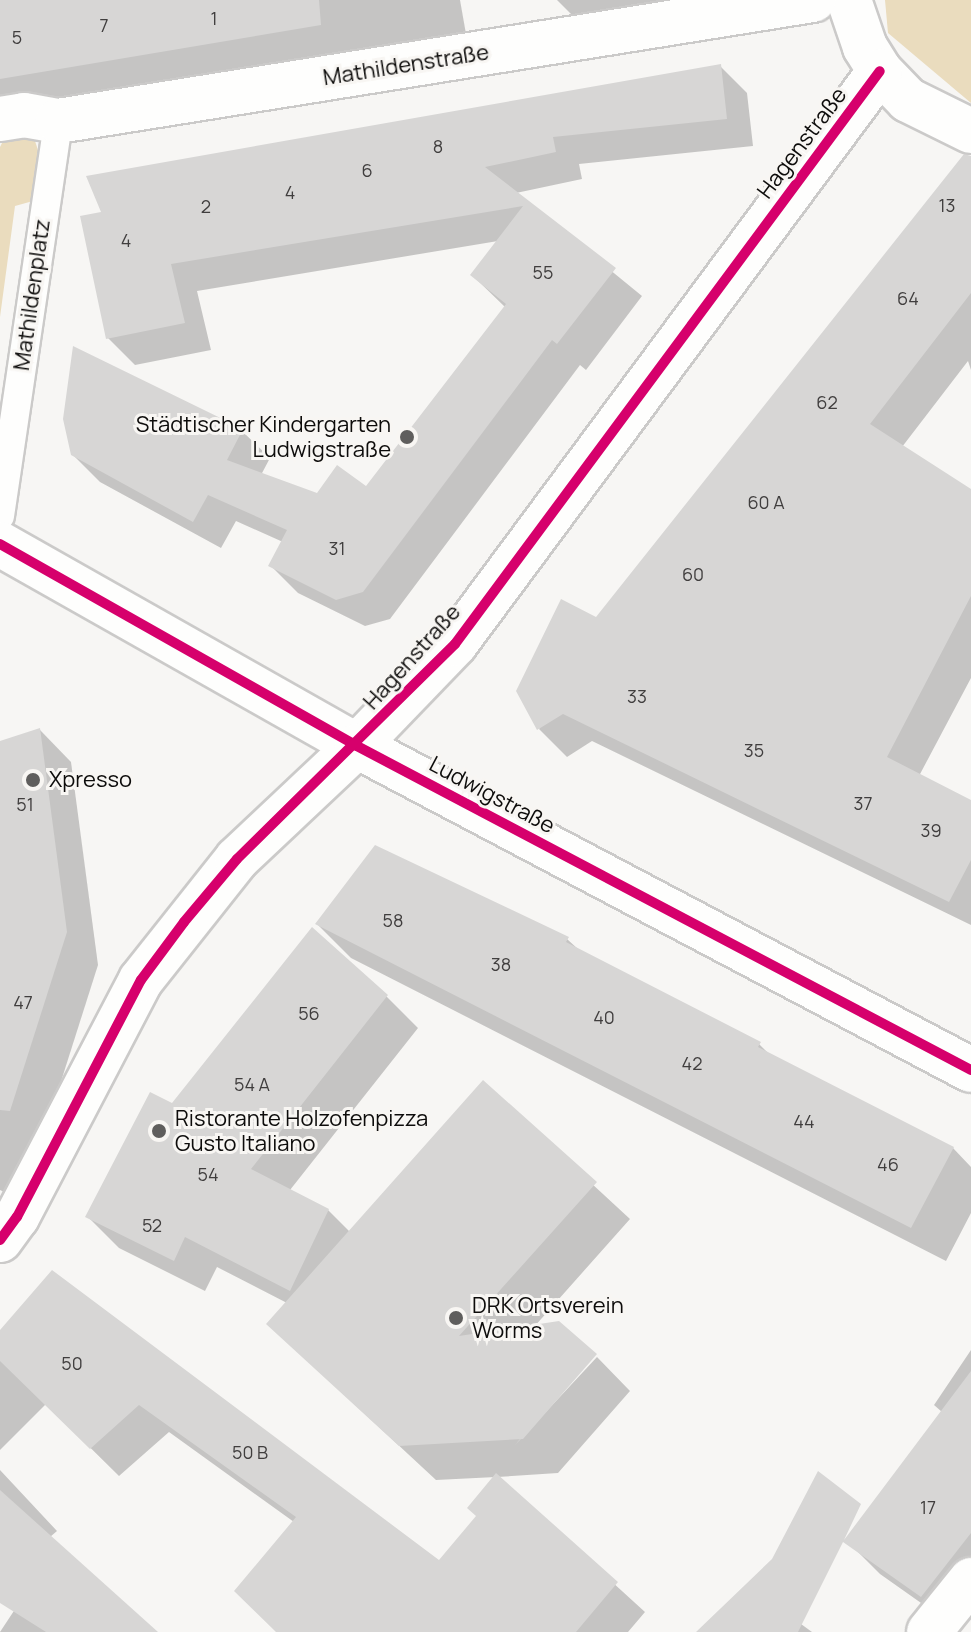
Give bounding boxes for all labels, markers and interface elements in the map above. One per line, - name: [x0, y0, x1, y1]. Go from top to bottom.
- house number: 1: [210, 7, 218, 29]
- house number: 7: [99, 14, 109, 36]
- house number: 5: [12, 26, 22, 48]
- street label: Mathildenstraße: [321, 39, 491, 91]
- street label: Hagenstraße: [752, 82, 852, 204]
- house number: 8: [433, 135, 443, 157]
- house number: 6: [361, 159, 373, 181]
- house number: 4: [285, 181, 295, 203]
- house number: 13: [939, 194, 955, 216]
- house number: 2: [201, 195, 211, 217]
- street label: Mathildenplatz: [8, 218, 56, 372]
- house number: 4: [121, 229, 131, 251]
- house number: 55: [533, 261, 553, 283]
- house number: 64: [897, 287, 919, 309]
- house number: 62: [816, 391, 838, 413]
- place label: Städtischer Kindergarten Ludwigstraße: [136, 411, 391, 462]
- marker: Städtischer Kindergarten Ludwigstraße: [398, 428, 416, 446]
- house number: 60 A: [747, 491, 785, 513]
- house number: 31: [329, 537, 345, 559]
- house number: 60: [682, 563, 704, 585]
- street label: Hagenstraße: [358, 599, 466, 715]
- house number: 33: [627, 685, 647, 707]
- house number: 35: [744, 739, 764, 761]
- street label: Ludwigstraße: [425, 751, 559, 839]
- place label: Xpresso: [49, 767, 132, 793]
- marker: Xpresso: [24, 771, 42, 789]
- house number: 37: [854, 792, 872, 814]
- house number: 51: [16, 793, 34, 815]
- house number: 39: [920, 819, 942, 841]
- house number: 58: [383, 909, 403, 931]
- house number: 38: [491, 953, 511, 975]
- house number: 47: [13, 991, 33, 1013]
- house number: 56: [298, 1002, 320, 1024]
- house number: 40: [593, 1006, 615, 1028]
- house number: 42: [682, 1052, 702, 1074]
- house number: 54 A: [234, 1073, 270, 1095]
- place label: Ristorante Holzofenpizza Gusto Italiano: [175, 1105, 428, 1156]
- house number: 44: [793, 1110, 815, 1132]
- marker: Ristorante Holzofenpizza Gusto Italiano: [150, 1122, 168, 1140]
- house number: 46: [877, 1153, 899, 1175]
- house number: 54: [197, 1163, 219, 1185]
- house number: 52: [142, 1214, 162, 1236]
- place label: DRK Ortsverein Worms: [472, 1292, 624, 1344]
- marker: DRK Ortsverein Worms: [447, 1309, 465, 1327]
- house number: 50: [61, 1352, 83, 1374]
- house number: 50 B: [232, 1441, 268, 1463]
- house number: 17: [920, 1496, 936, 1518]

